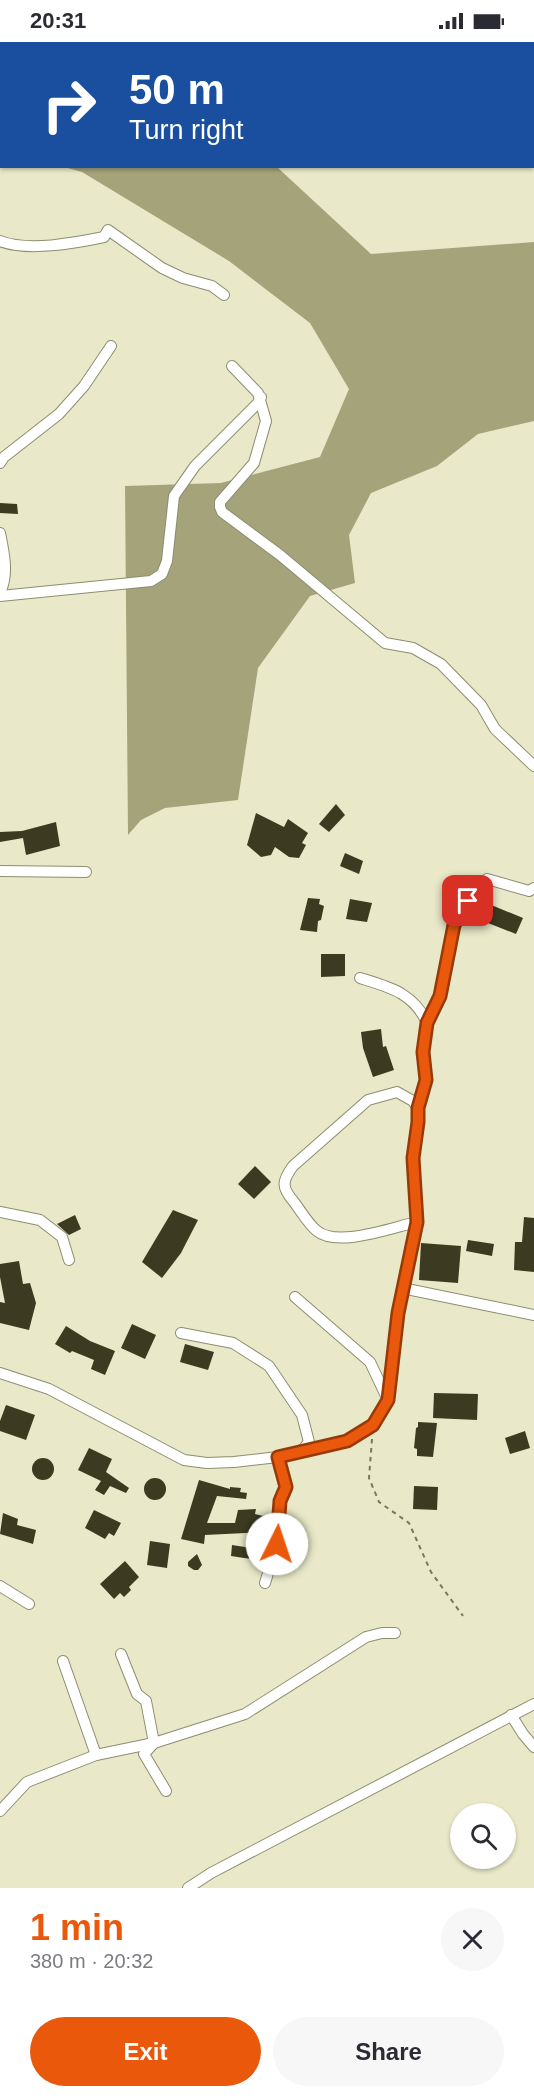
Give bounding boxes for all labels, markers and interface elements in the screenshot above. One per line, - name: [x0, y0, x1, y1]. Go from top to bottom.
- text: 20:31: [30, 8, 86, 33]
- icon: right: [30, 66, 108, 144]
- text: 50 m: [129, 66, 225, 113]
- text: Turn right: [129, 115, 244, 145]
- pin: [442, 875, 493, 926]
- icon: arrive: [451, 884, 484, 917]
- position arrow: [245, 1512, 309, 1576]
- map controls: [450, 1803, 516, 1869]
- button: search: [450, 1803, 516, 1869]
- text: 1 min: [30, 1907, 124, 1948]
- button: close: [441, 1908, 504, 1971]
- text: 380 m · 20:32: [30, 1950, 153, 1972]
- button: Exit: [30, 2017, 261, 2086]
- button: Share: [273, 2017, 504, 2086]

